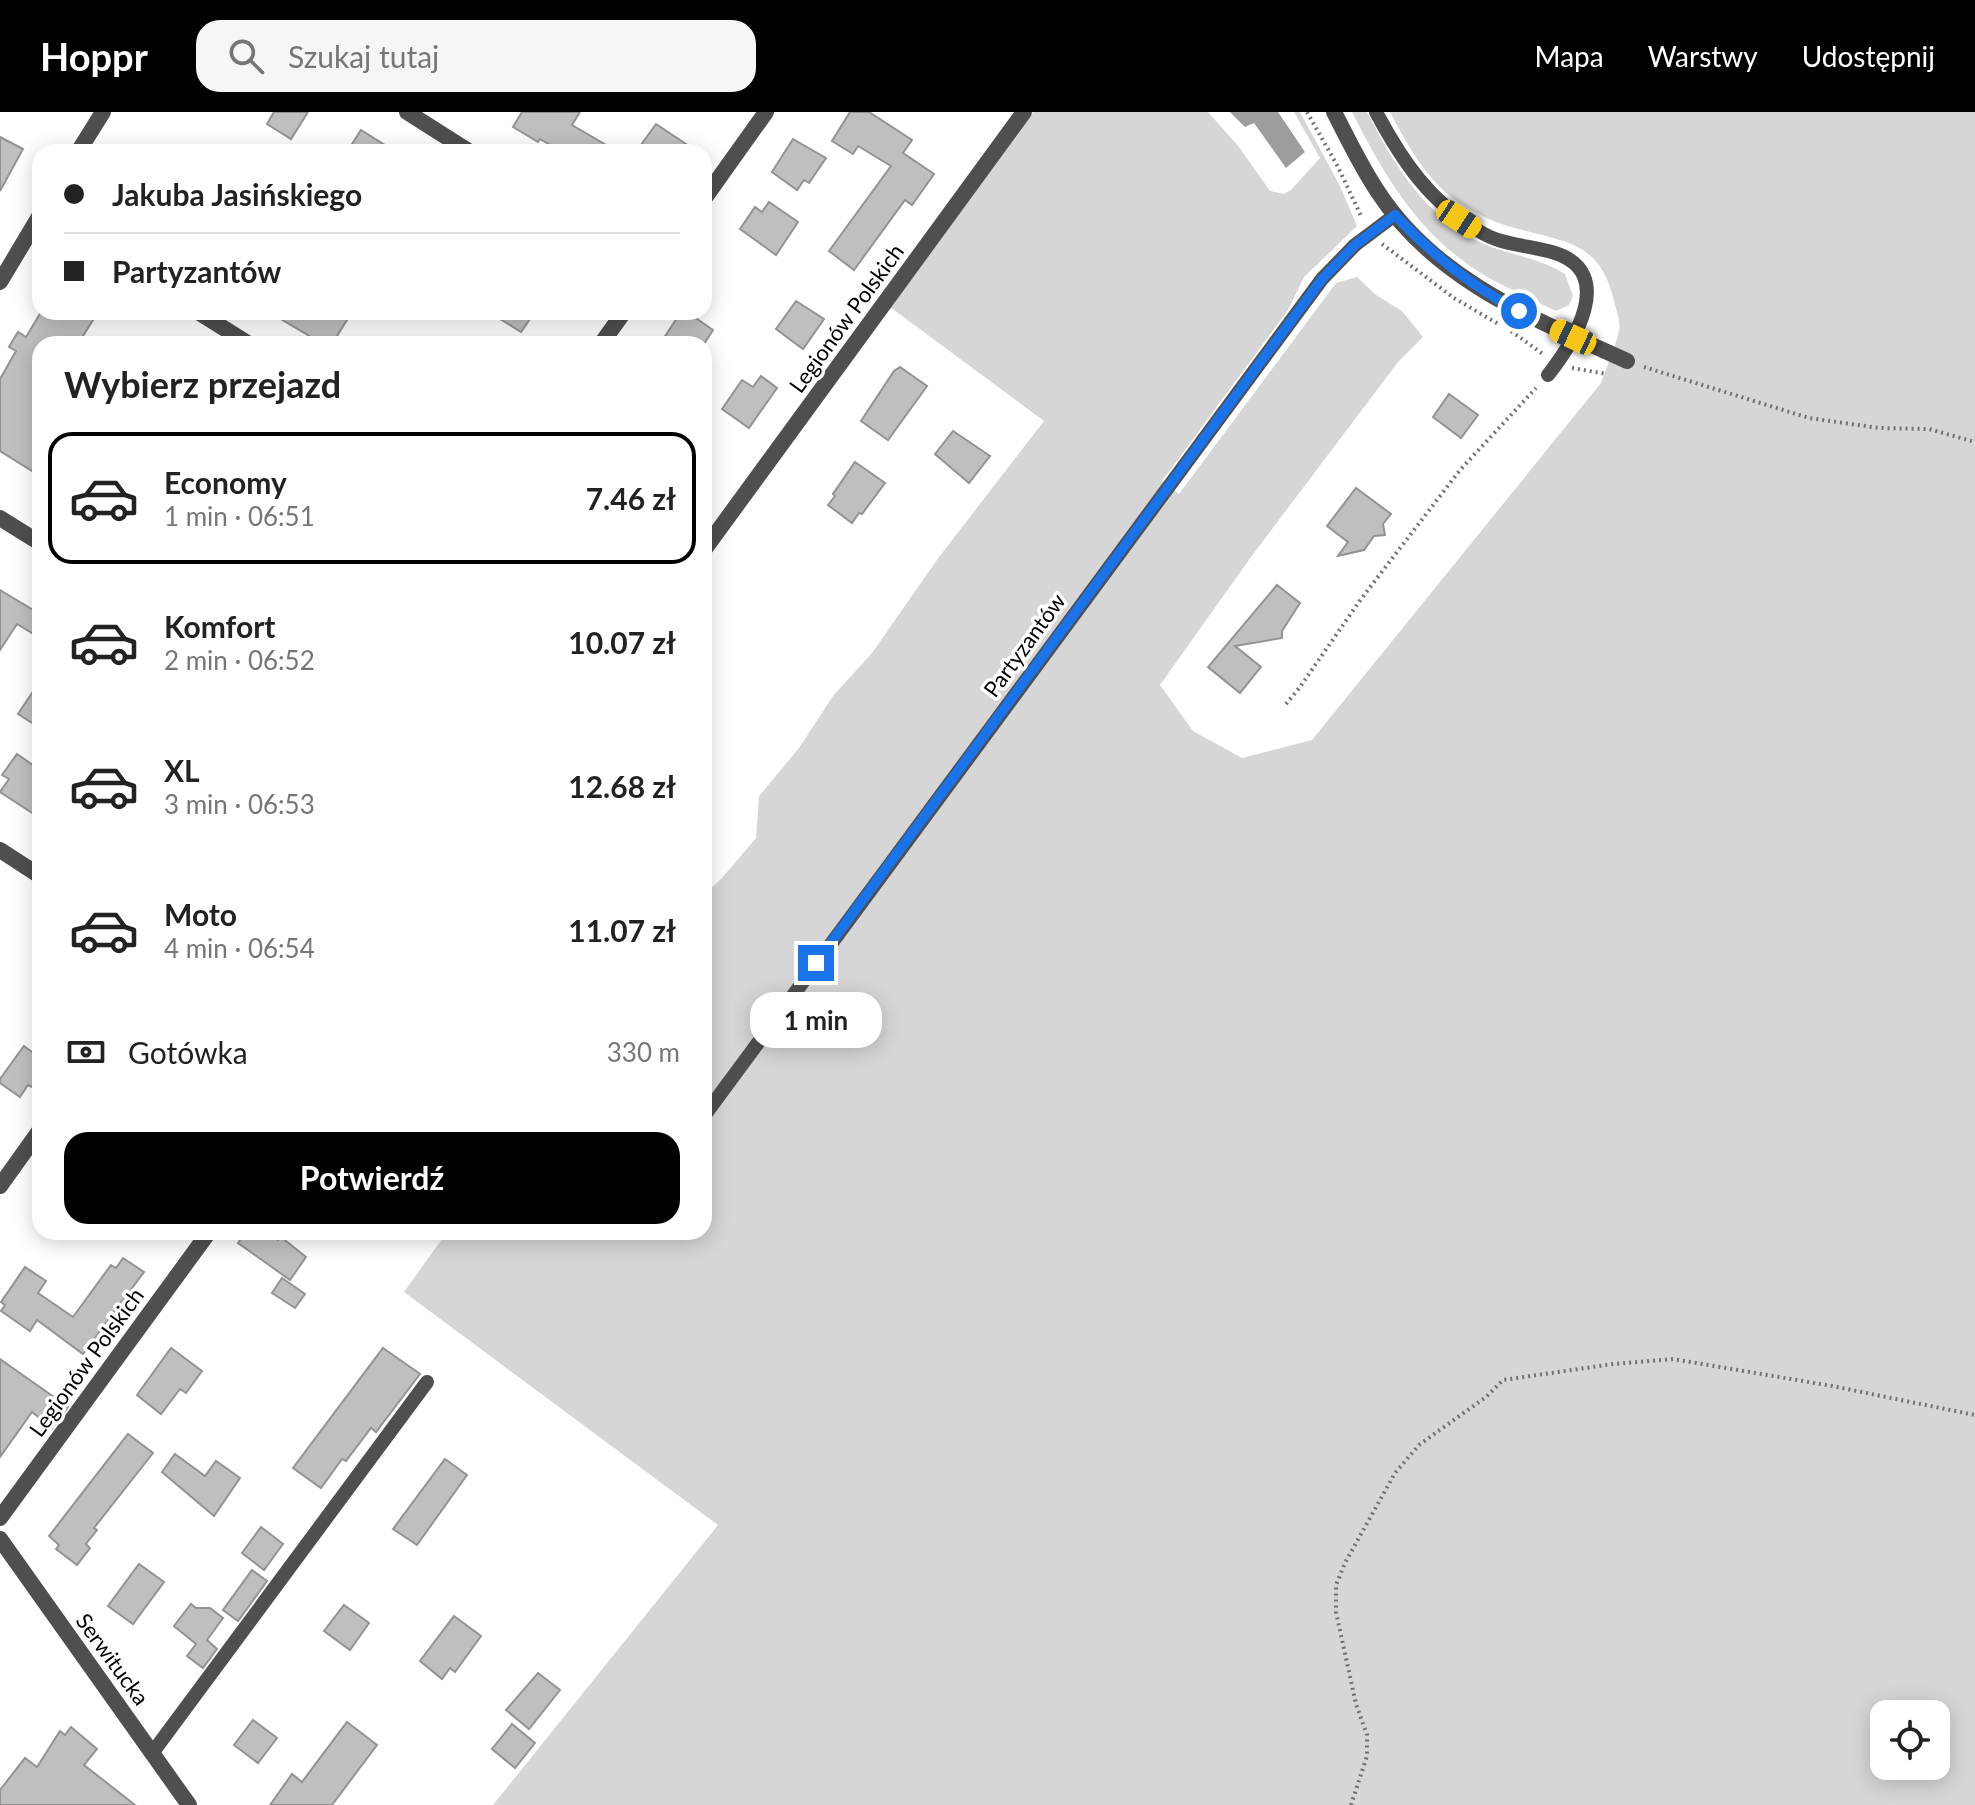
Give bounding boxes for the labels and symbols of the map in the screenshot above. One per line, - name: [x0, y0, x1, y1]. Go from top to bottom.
- car: [1432, 196, 1486, 242]
- street label: Legionów Polskich: [783, 238, 909, 398]
- route start: [1501, 293, 1537, 329]
- car: [1546, 316, 1600, 358]
- street label: Partyzantów: [977, 588, 1071, 702]
- route end: [798, 945, 834, 981]
- callout: 1 min: [750, 991, 882, 1047]
- street label: Legionów Polskich: [23, 1282, 149, 1442]
- street label: Serwitucka: [71, 1608, 155, 1710]

